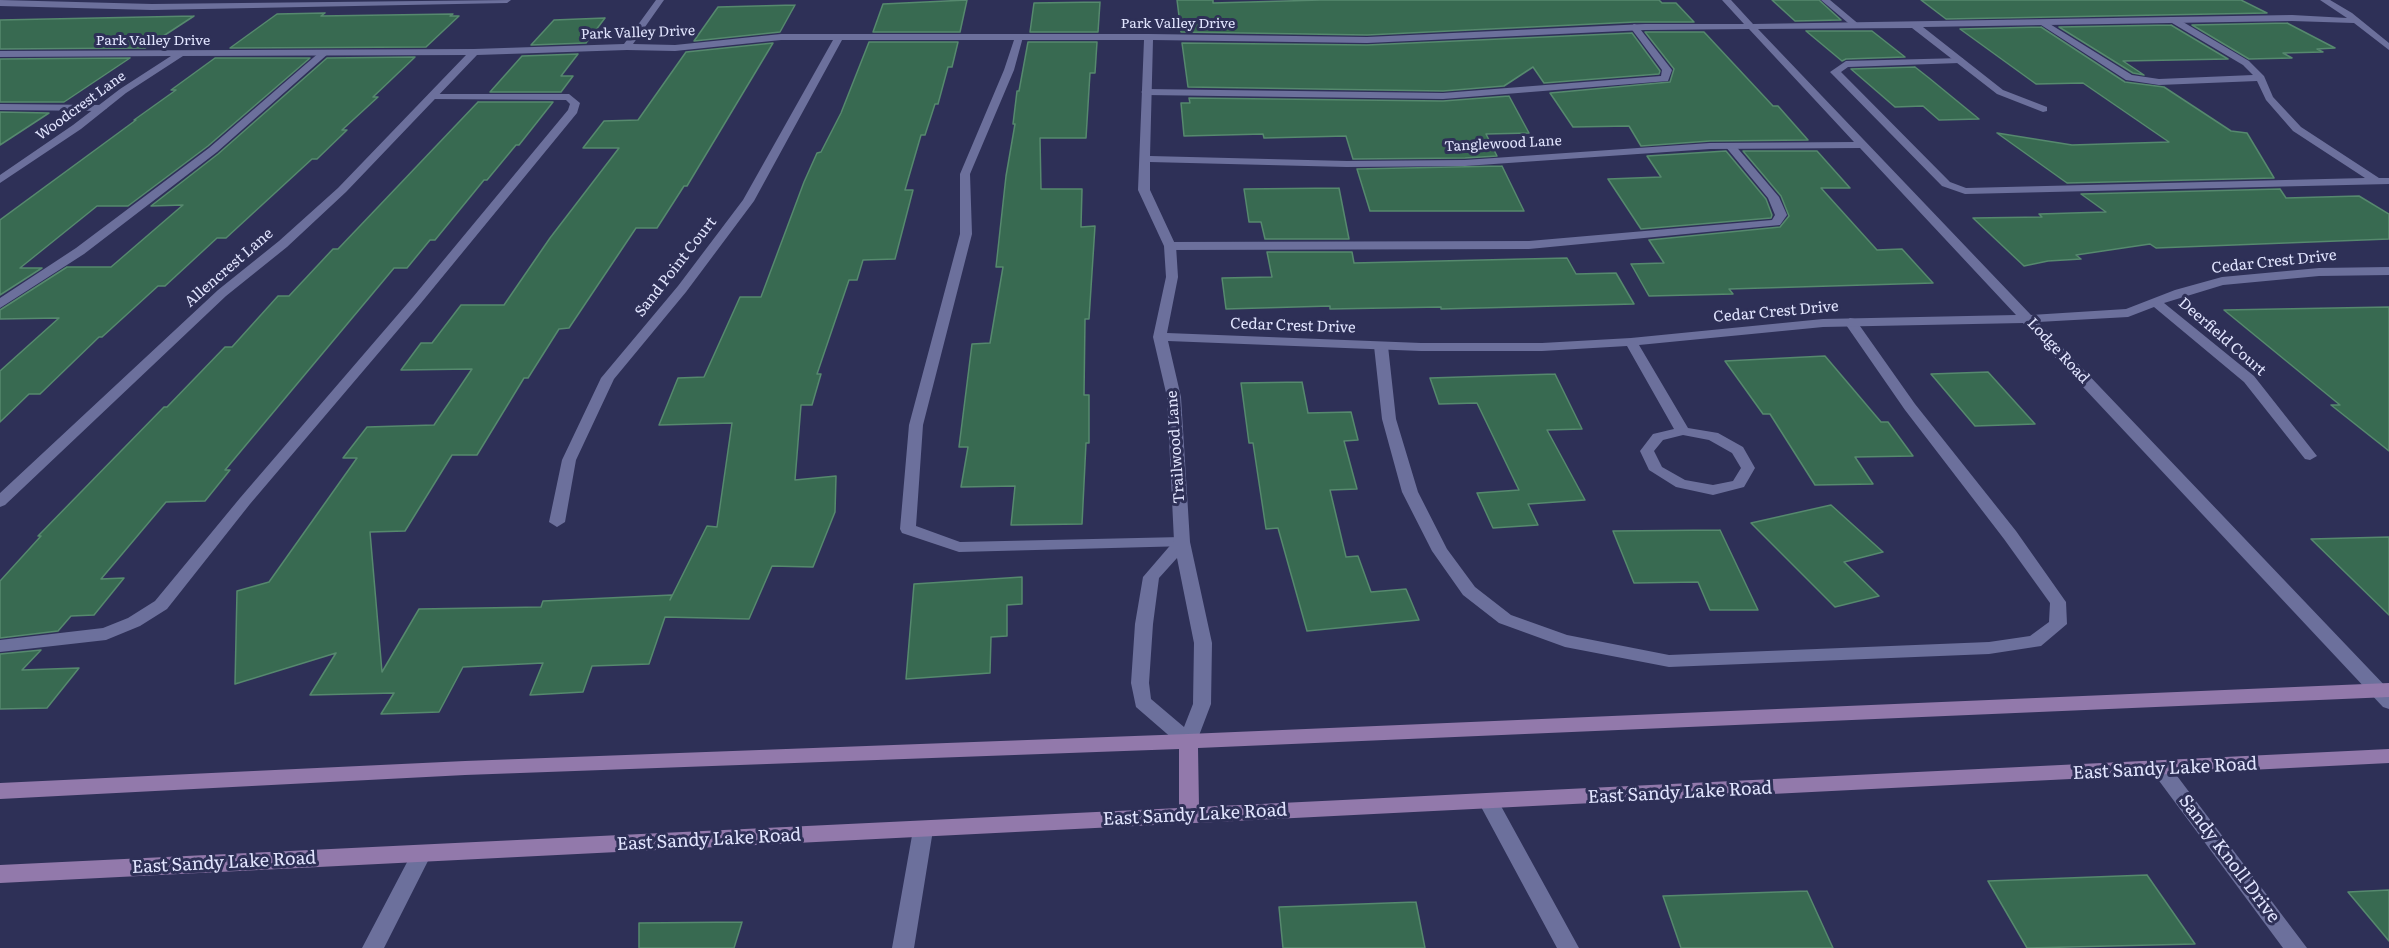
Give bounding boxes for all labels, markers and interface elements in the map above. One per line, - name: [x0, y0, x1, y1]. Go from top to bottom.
- street label: Park Valley Drive: [1121, 16, 1235, 32]
- street label: Park Valley Drive: [581, 23, 695, 43]
- street label: Park Valley Drive: [96, 33, 210, 49]
- street label: Woodcrest Lane: [33, 68, 129, 144]
- street label: Tanglewood Lane: [1444, 133, 1562, 155]
- street label: Sand Point Court: [631, 213, 721, 321]
- street label: Allencrest Lane: [181, 225, 277, 311]
- street label: Cedar Crest Drive: [2211, 246, 2337, 278]
- street label: Deerfield Court: [2175, 294, 2269, 380]
- street label: Cedar Crest Drive: [1713, 298, 1839, 326]
- street label: Cedar Crest Drive: [1230, 315, 1356, 337]
- street label: Lodge Road: [2023, 315, 2093, 387]
- street label: Trailwood Lane: [1163, 390, 1189, 504]
- street label: East Sandy Lake Road: [2072, 753, 2258, 785]
- street label: East Sandy Lake Road: [1587, 777, 1773, 809]
- street label: Sandy Knoll Drive: [2174, 791, 2284, 927]
- street label: East Sandy Lake Road: [1102, 799, 1288, 831]
- street label: East Sandy Lake Road: [616, 824, 802, 856]
- street label: East Sandy Lake Road: [131, 847, 317, 879]

